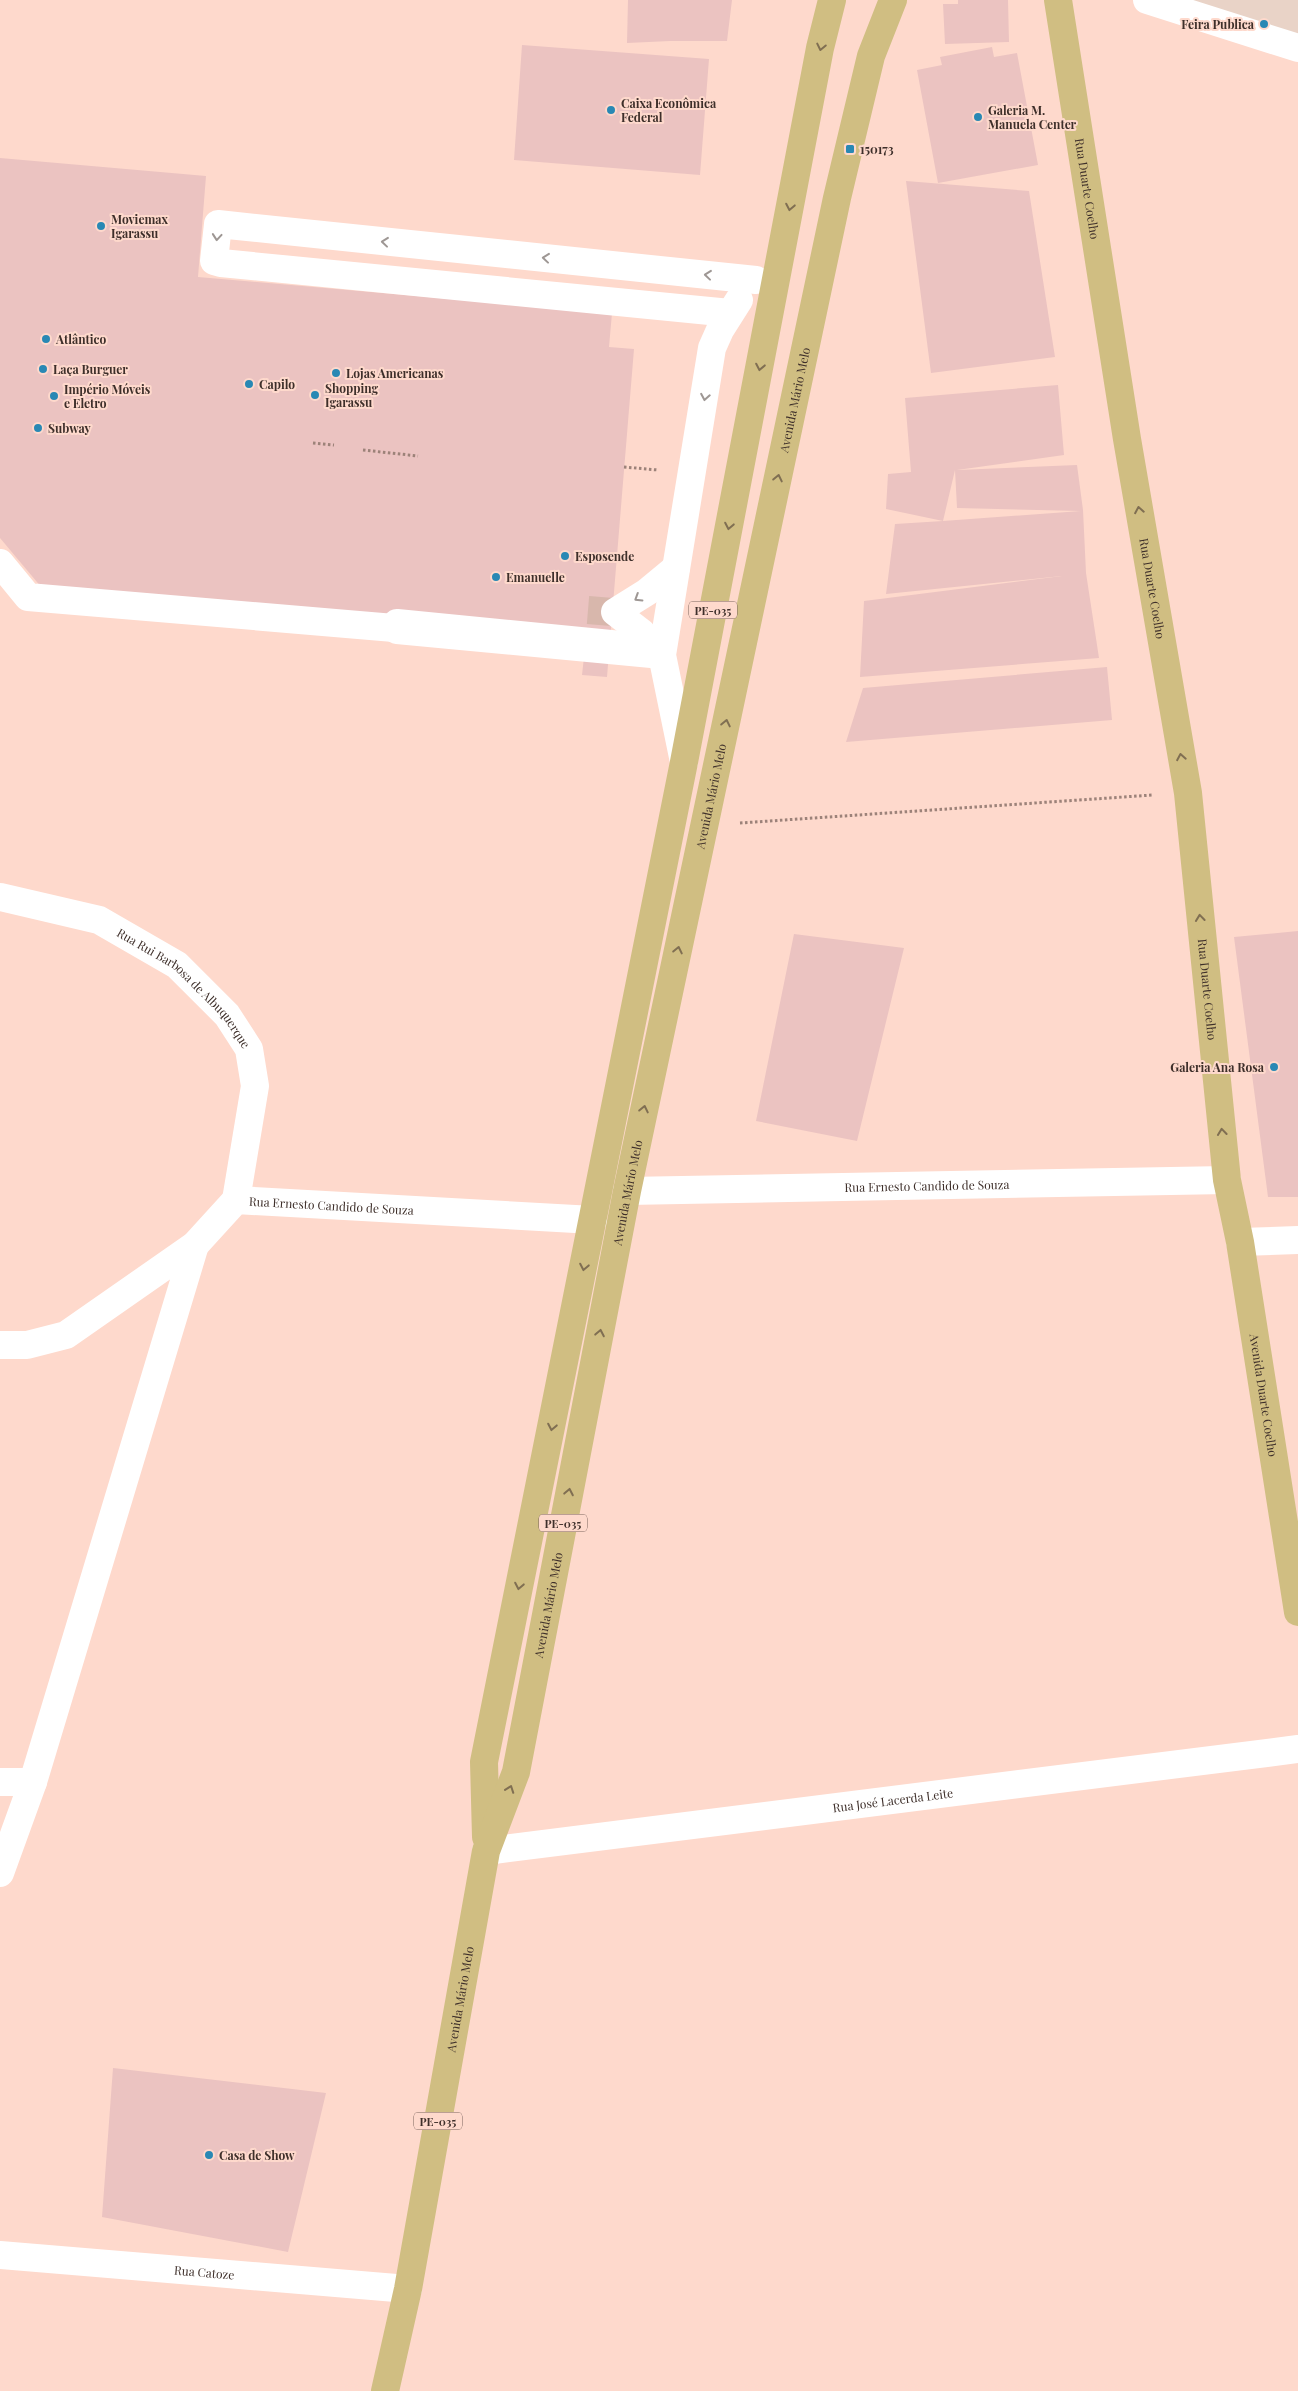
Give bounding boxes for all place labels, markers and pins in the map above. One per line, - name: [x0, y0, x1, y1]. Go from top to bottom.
- place label: Feira Publica: [1181, 16, 1255, 32]
- marker: Feira Publica: [1258, 18, 1270, 30]
- place label: Caixa Econômica Federal: [621, 95, 717, 125]
- place label: Galeria M. Manuela Center: [988, 102, 1077, 132]
- marker: Caixa Econômica Federal: [605, 104, 617, 116]
- marker: Galeria M. Manuela Center: [972, 111, 984, 123]
- place label: 150173: [860, 141, 894, 157]
- marker: 150173: [844, 143, 856, 155]
- place label: Moviemax Igarassu: [111, 211, 168, 241]
- marker: Moviemax Igarassu: [95, 220, 107, 232]
- place label: Atlântico: [55, 331, 107, 347]
- marker: Atlântico: [40, 333, 52, 345]
- place label: Laça Burguer: [53, 361, 128, 377]
- marker: Laça Burguer: [37, 363, 49, 375]
- place label: Lojas Americanas: [346, 365, 444, 381]
- marker: Lojas Americanas: [330, 367, 342, 379]
- place label: Capilo: [259, 376, 295, 392]
- marker: Capilo: [243, 378, 255, 390]
- place label: Shopping Igarassu: [325, 380, 378, 410]
- place label: Império Móveis e Eletro: [64, 381, 151, 411]
- marker: Shopping Igarassu: [309, 389, 321, 401]
- marker: Império Móveis e Eletro: [48, 390, 60, 402]
- place label: Subway: [48, 420, 92, 436]
- marker: Subway: [32, 422, 44, 434]
- place label: Esposende: [575, 548, 634, 564]
- marker: Esposende: [559, 550, 571, 562]
- place label: Emanuelle: [506, 569, 565, 585]
- marker: Emanuelle: [490, 571, 502, 583]
- place label: Galeria Ana Rosa: [1170, 1059, 1265, 1075]
- marker: Galeria Ana Rosa: [1268, 1061, 1280, 1073]
- place label: Casa de Show: [219, 2147, 295, 2163]
- marker: Casa de Show: [203, 2149, 215, 2161]

